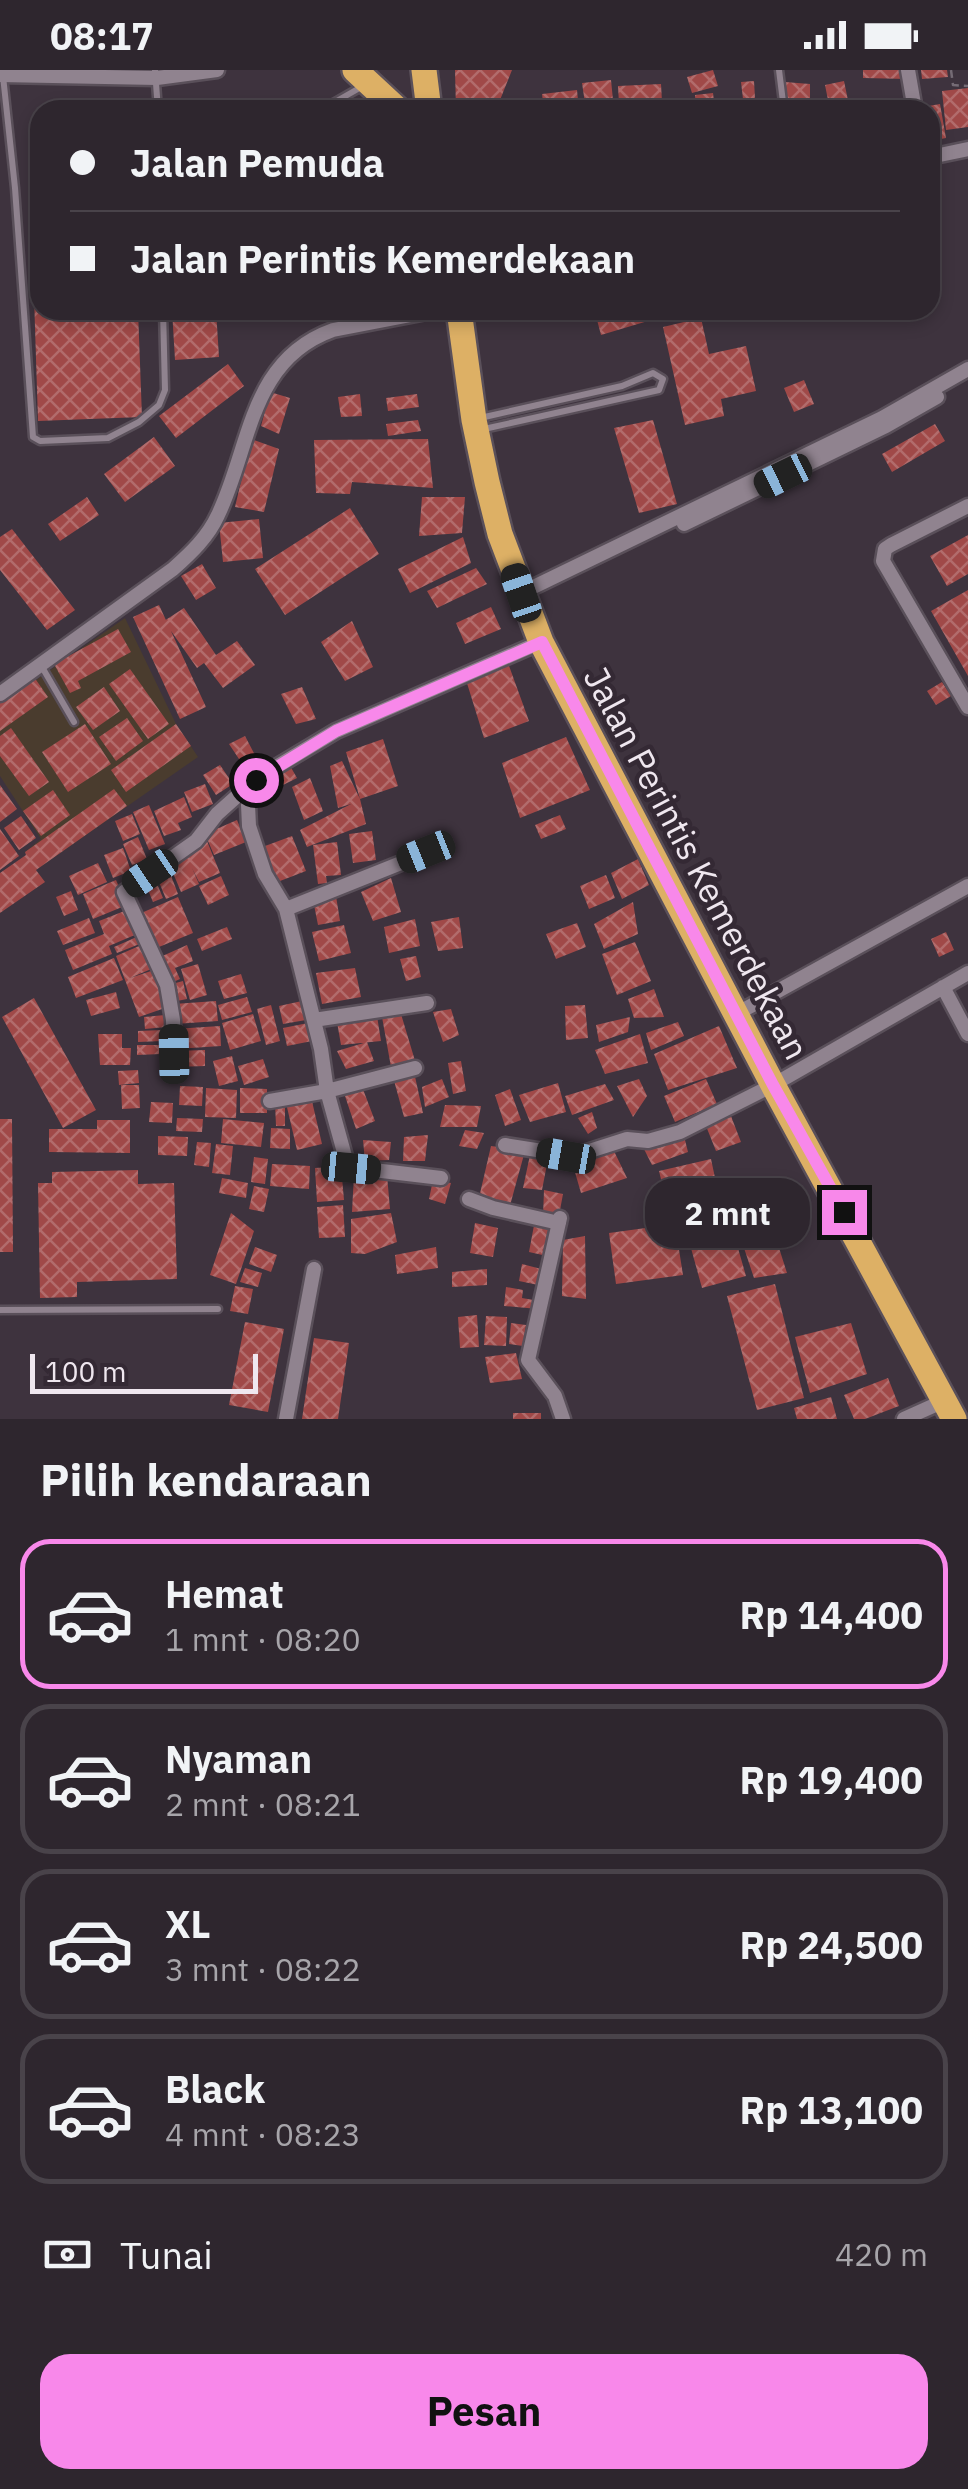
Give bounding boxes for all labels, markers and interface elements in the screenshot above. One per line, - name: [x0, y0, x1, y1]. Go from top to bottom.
- text: 08:17: [50, 11, 154, 60]
- text: Jalan Pemuda: [130, 138, 385, 187]
- text: Jalan Perintis Kemerdekaan: [130, 234, 635, 283]
- car: [749, 449, 817, 503]
- car: [497, 560, 545, 626]
- street label: Jalan Perintis Kemerdekaan: [574, 659, 820, 1067]
- route start: [234, 758, 279, 803]
- car: [393, 827, 459, 877]
- car: [117, 844, 183, 902]
- car: [158, 1024, 190, 1084]
- car: [534, 1136, 598, 1176]
- car: [320, 1150, 382, 1186]
- callout: 2 mnt: [644, 1177, 809, 1247]
- route end: [822, 1190, 867, 1235]
- text: 2 mnt: [684, 1192, 771, 1234]
- scale bar: [30, 1349, 258, 1394]
- text: 100 m: [45, 1353, 126, 1390]
- text: Pilih kendaraan: [40, 1450, 372, 1508]
- icon: car: [45, 1569, 135, 1659]
- text: Hemat: [165, 1569, 284, 1618]
- text: Rp 14,400: [740, 1590, 923, 1639]
- text: 1 mnt · 08:20: [165, 1618, 361, 1660]
- icon: car: [45, 1734, 135, 1824]
- text: Nyaman: [165, 1734, 312, 1783]
- text: Rp 19,400: [740, 1755, 923, 1804]
- text: 2 mnt · 08:21: [165, 1783, 361, 1825]
- icon: car: [45, 1899, 135, 1989]
- text: XL: [165, 1899, 211, 1948]
- text: Rp 24,500: [740, 1920, 923, 1969]
- text: 3 mnt · 08:22: [165, 1948, 361, 1990]
- icon: car: [45, 2064, 135, 2154]
- text: Black: [165, 2064, 265, 2113]
- text: Rp 13,100: [740, 2085, 923, 2134]
- text: 4 mnt · 08:23: [165, 2113, 361, 2155]
- icon: cash: [40, 2227, 95, 2282]
- text: Tunai: [120, 2230, 213, 2279]
- text: 420 m: [835, 2233, 928, 2275]
- button: Pesan: [40, 2354, 928, 2469]

